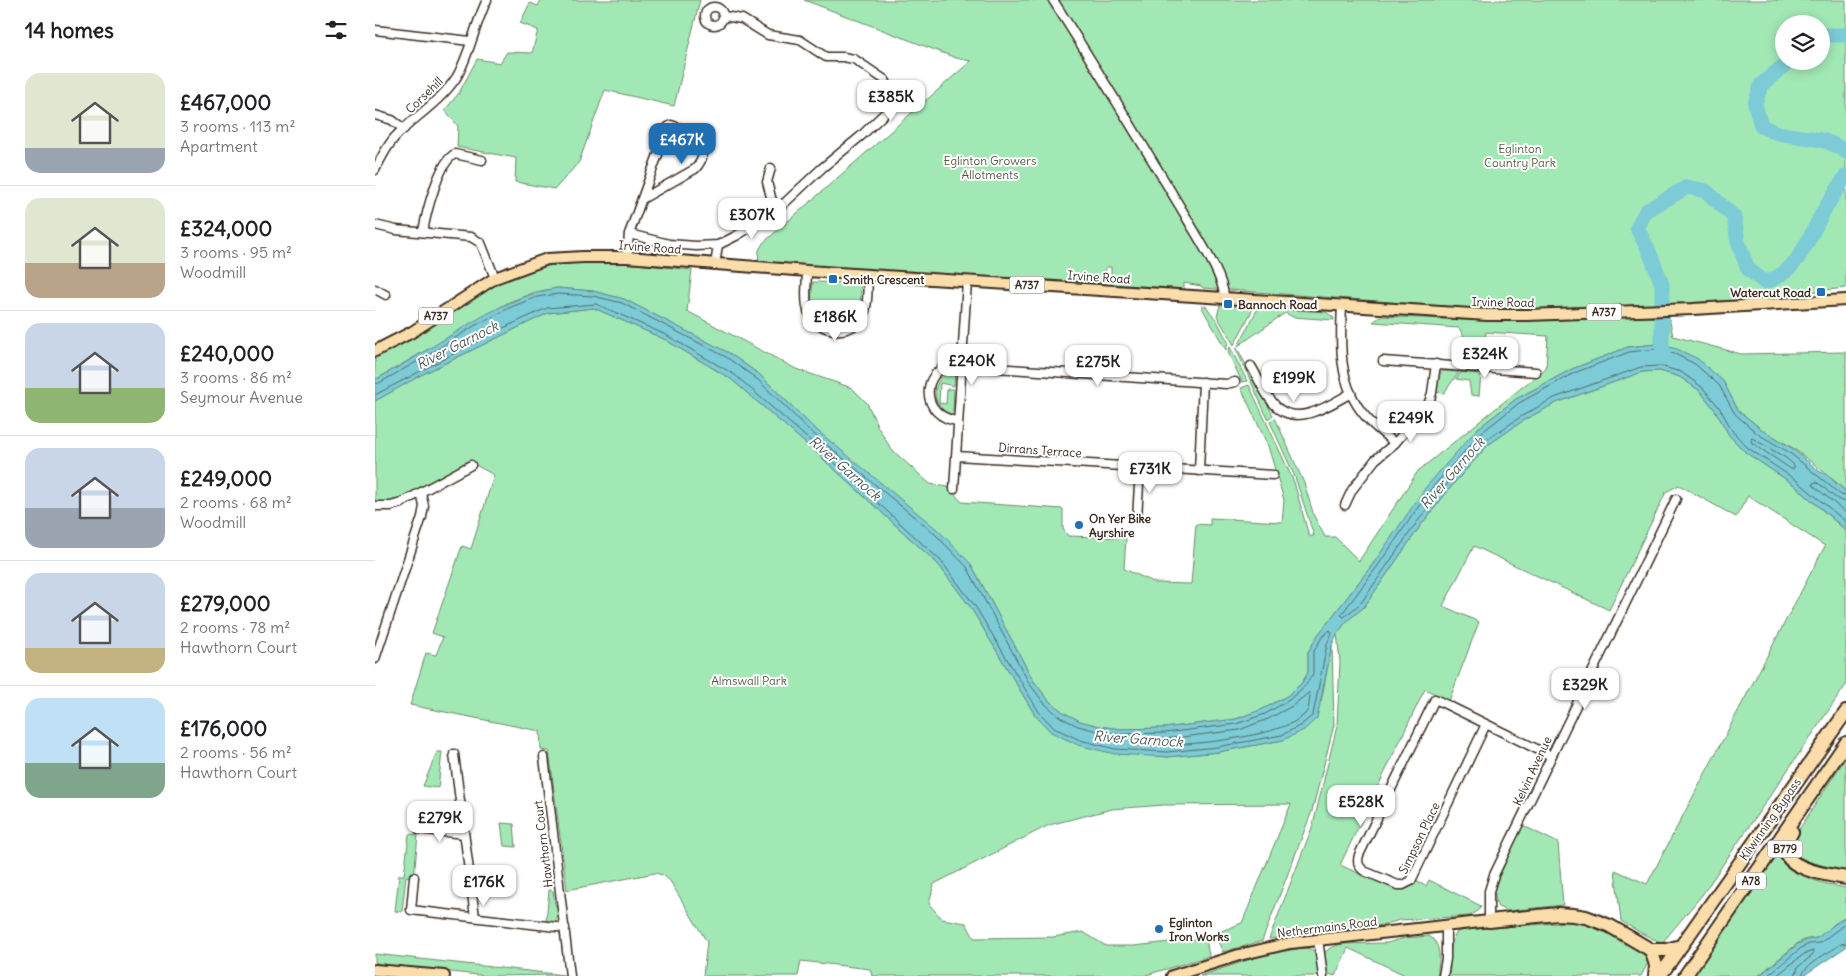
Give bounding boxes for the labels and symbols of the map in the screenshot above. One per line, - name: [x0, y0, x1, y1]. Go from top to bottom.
- street label: Corsehill: [402, 74, 446, 116]
- pin: £385K: [856, 80, 926, 122]
- pin: £467K: [647, 122, 717, 165]
- park label: Eglinton Country Park: [1484, 141, 1556, 170]
- park label: Eglinton Growers Allotments: [944, 153, 1036, 182]
- pin: £307K: [717, 198, 787, 240]
- street label: Irvine Road: [618, 237, 682, 257]
- street label: Irvine Road: [1067, 267, 1131, 287]
- place label: Smith Crescent: [843, 272, 925, 287]
- marker: Smith Crescent: [827, 273, 839, 285]
- road number: A737: [1009, 276, 1045, 294]
- place label: Watercut Road: [1730, 285, 1811, 300]
- marker: Watercut Road: [1815, 286, 1827, 298]
- street label: Irvine Road: [1471, 294, 1535, 310]
- place label: Bannoch Road: [1238, 297, 1317, 312]
- marker: Bannoch Road: [1222, 298, 1234, 310]
- pin: £186K: [800, 300, 870, 342]
- road number: A737: [1587, 304, 1621, 320]
- road number: A737: [419, 308, 453, 324]
- water label: River Garnock: [413, 316, 502, 373]
- pin: £324K: [1450, 336, 1520, 379]
- pin: £240K: [937, 344, 1007, 386]
- pin: £275K: [1063, 344, 1133, 387]
- pin: £199K: [1259, 360, 1329, 403]
- pin: £249K: [1376, 400, 1446, 443]
- water label: River Garnock: [805, 432, 885, 505]
- water label: River Garnock: [1416, 433, 1489, 513]
- street label: Dirrans Terrace: [998, 440, 1082, 460]
- pin: £731K: [1115, 452, 1185, 494]
- place label: On Yer Bike Ayrshire: [1089, 511, 1152, 541]
- marker: On Yer Bike Ayrshire: [1073, 519, 1085, 531]
- pin: £329K: [1550, 668, 1620, 710]
- park label: Almswall Park: [711, 673, 787, 688]
- water label: River Garnock: [1093, 727, 1184, 751]
- street label: Kelvin Avenue: [1509, 734, 1555, 808]
- street label: Kilwinning Bypass: [1736, 775, 1804, 863]
- pin: £528K: [1326, 784, 1396, 827]
- pin: £279K: [405, 800, 475, 843]
- street label: Hawthorn Court: [530, 800, 556, 888]
- street label: Simpson Place: [1395, 800, 1443, 876]
- road number: B779: [1767, 841, 1803, 858]
- pin: £176K: [449, 864, 519, 907]
- road number: A78: [1736, 872, 1766, 889]
- street label: Nethermains Road: [1276, 913, 1378, 941]
- place label: Eglinton Iron Works: [1169, 915, 1230, 944]
- marker: Eglinton Iron Works: [1153, 923, 1165, 935]

